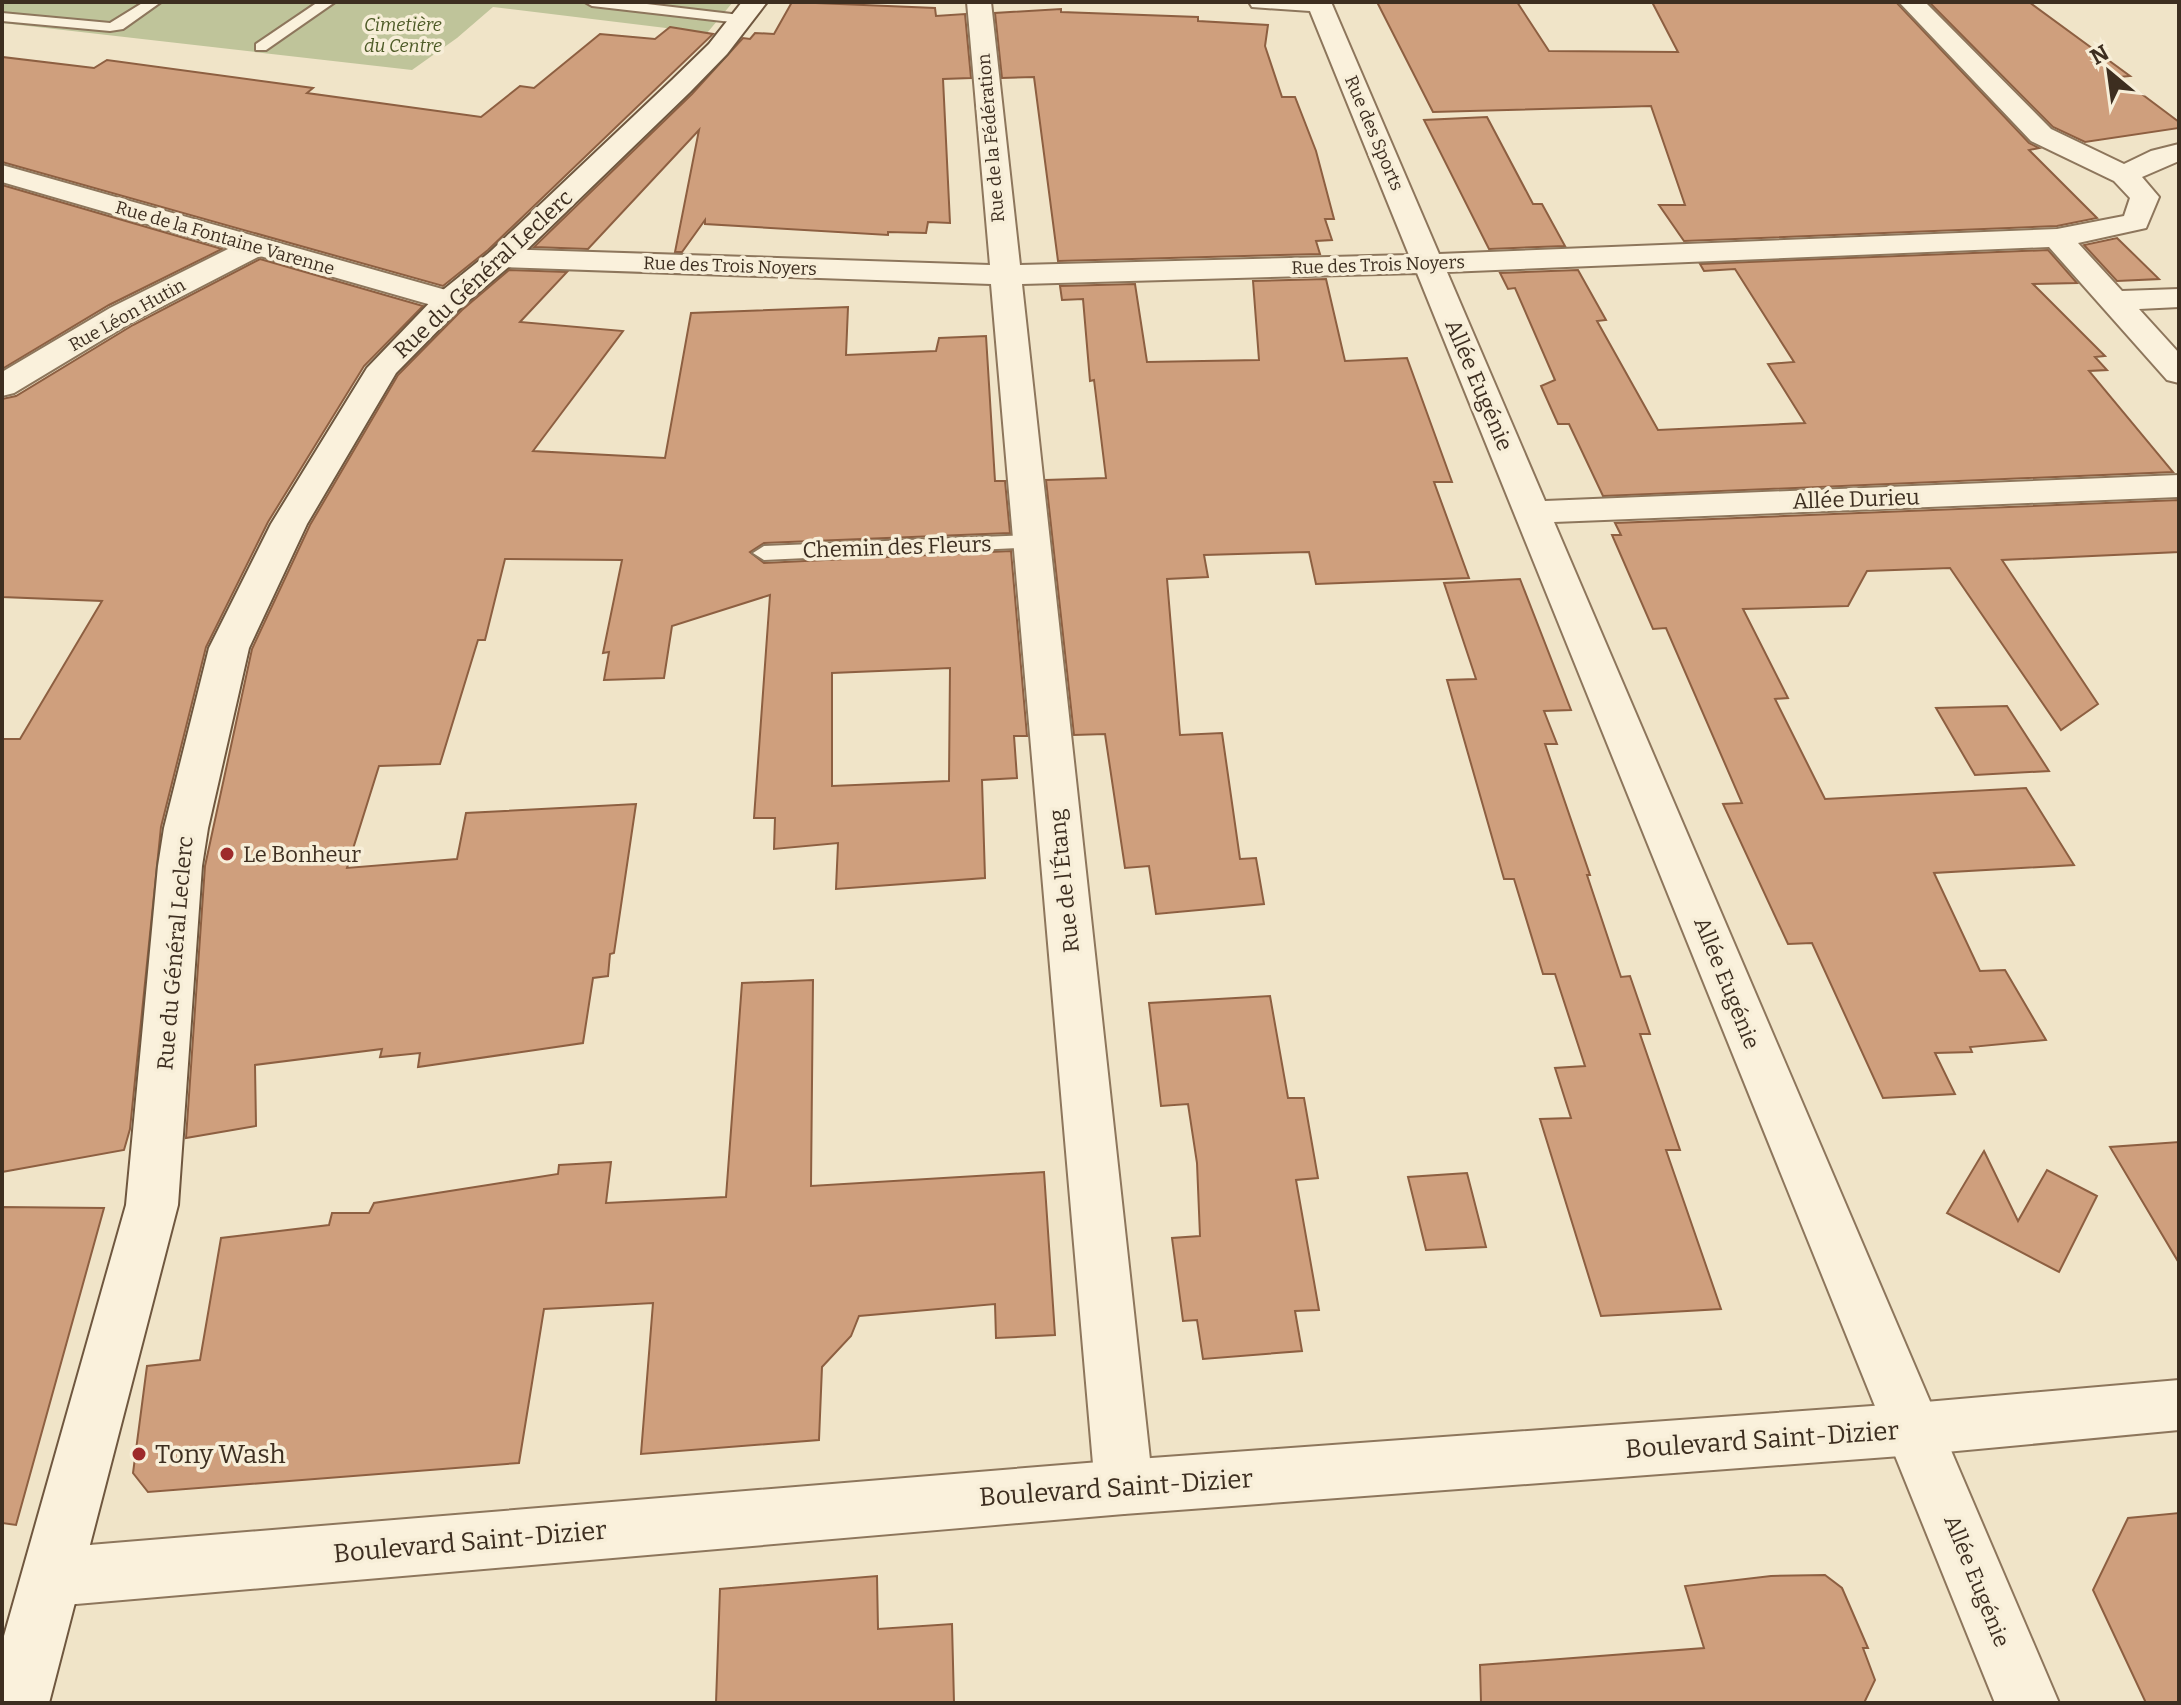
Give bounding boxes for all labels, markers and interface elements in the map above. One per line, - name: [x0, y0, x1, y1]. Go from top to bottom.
- park label: Cimetière du Centre: [364, 14, 442, 57]
- north arrow: [2069, 32, 2149, 112]
- text: N: [2086, 39, 2114, 71]
- street label: Rue de la Fédération: [973, 52, 1009, 223]
- street label: Rue des Sports: [1340, 72, 1408, 194]
- street label: Rue du Général Leclerc: [388, 184, 578, 364]
- street label: Rue de la Fontaine Varenne: [113, 196, 337, 280]
- street label: Rue des Trois Noyers: [1291, 251, 1465, 279]
- street label: Rue des Trois Noyers: [643, 252, 817, 280]
- street label: Rue Léon Hutin: [65, 274, 190, 356]
- street label: Allée Eugénie: [1439, 315, 1519, 455]
- street label: Allée Durieu: [1792, 483, 1920, 515]
- street label: Chemin des Fleurs: [802, 530, 992, 564]
- street label: Rue de l'Étang: [1043, 808, 1085, 954]
- street label: Rue du Général Leclerc: [151, 835, 199, 1071]
- place label: Le Bonheur: [243, 841, 361, 868]
- marker: Le Bonheur: [218, 845, 236, 863]
- street label: Allée Eugénie: [1688, 913, 1766, 1053]
- street label: Boulevard Saint-Dizier: [1624, 1415, 1900, 1465]
- place label: Tony Wash: [155, 1439, 286, 1470]
- marker: Tony Wash: [130, 1445, 148, 1463]
- street label: Boulevard Saint-Dizier: [978, 1463, 1254, 1513]
- street label: Allée Eugénie: [1938, 1511, 2016, 1651]
- street label: Boulevard Saint-Dizier: [332, 1515, 609, 1569]

